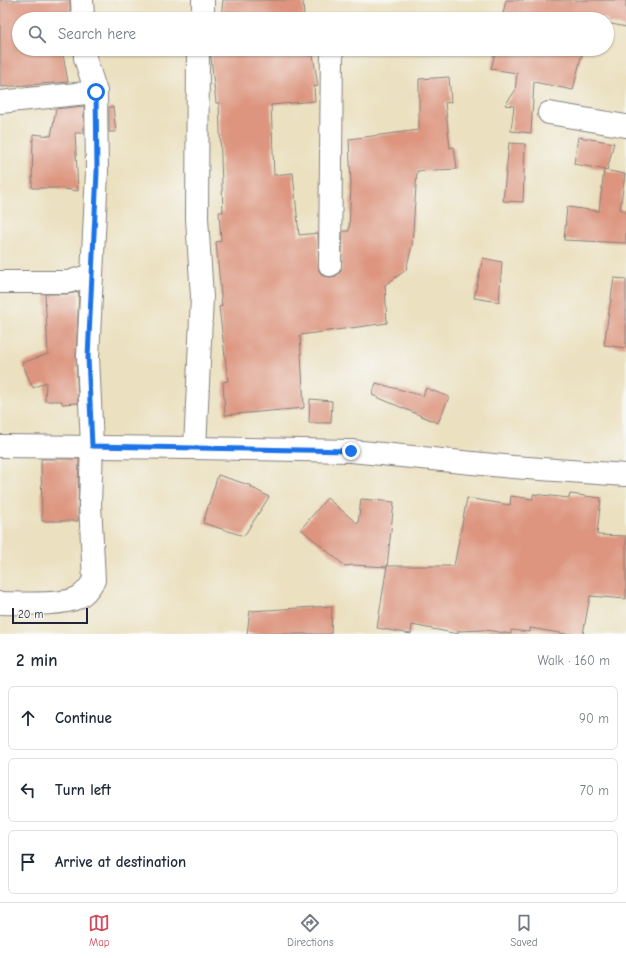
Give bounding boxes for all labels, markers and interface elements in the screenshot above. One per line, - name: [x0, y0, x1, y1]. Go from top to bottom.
- search box: [12, 12, 614, 56]
- icon: search: [26, 23, 48, 45]
- text: Search here: [58, 25, 136, 43]
- route start: [87, 83, 105, 101]
- route end: [342, 442, 360, 460]
- scale bar: [12, 606, 88, 625]
- text: 20 m: [18, 608, 43, 621]
- text: 2 min: [16, 651, 57, 670]
- text: Walk · 160 m: [538, 653, 610, 668]
- icon: ahead: [17, 707, 39, 729]
- text: Continue: [55, 709, 112, 727]
- text: 90 m: [579, 711, 609, 726]
- icon: left: [17, 779, 39, 801]
- text: Turn left: [55, 781, 111, 799]
- text: 70 m: [580, 783, 609, 798]
- icon: arrive: [17, 851, 39, 873]
- text: Arrive at destination: [55, 853, 186, 871]
- tab: Map: [88, 912, 110, 949]
- tab: Directions: [287, 912, 334, 949]
- tab: Saved: [510, 912, 538, 949]

